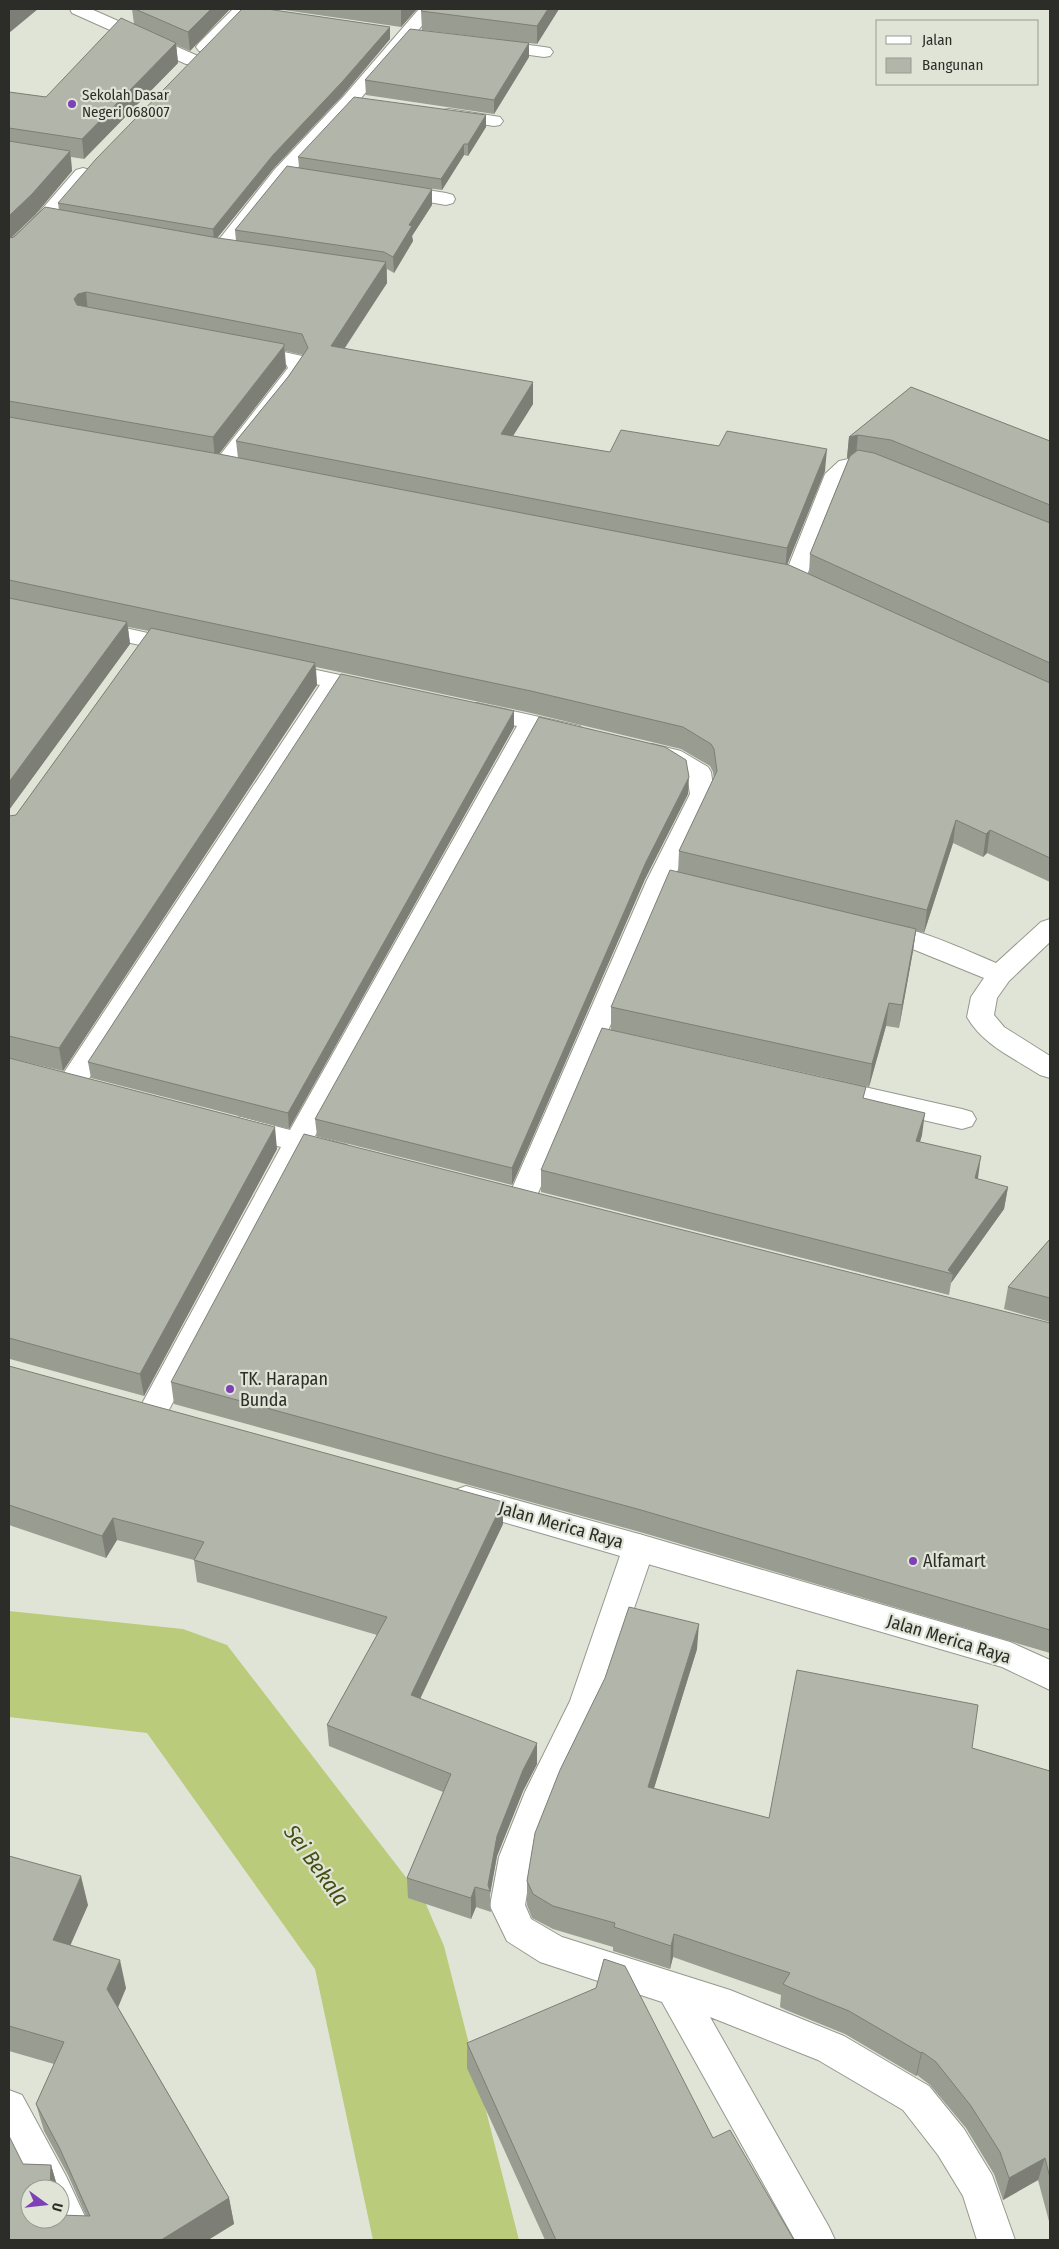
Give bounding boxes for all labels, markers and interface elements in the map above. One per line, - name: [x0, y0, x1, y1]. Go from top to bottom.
- legend: [876, 20, 1039, 85]
- text: Jalan: [922, 31, 952, 49]
- text: Bangunan: [922, 56, 983, 74]
- place label: Sekolah Dasar Negeri 068007: [82, 86, 170, 121]
- marker: Sekolah Dasar Negeri 068007: [66, 98, 78, 110]
- place label: TK. Harapan Bunda: [240, 1368, 328, 1411]
- marker: TK. Harapan Bunda: [224, 1383, 236, 1395]
- street label: Jalan Merica Raya: [496, 1497, 626, 1553]
- place label: Alfamart: [923, 1550, 986, 1572]
- marker: Alfamart: [907, 1555, 919, 1567]
- street label: Jalan Merica Raya: [884, 1610, 1014, 1668]
- water label: Sei Bekala: [278, 1819, 355, 1911]
- north arrow: [20, 2179, 70, 2229]
- text: U: [48, 2201, 66, 2213]

